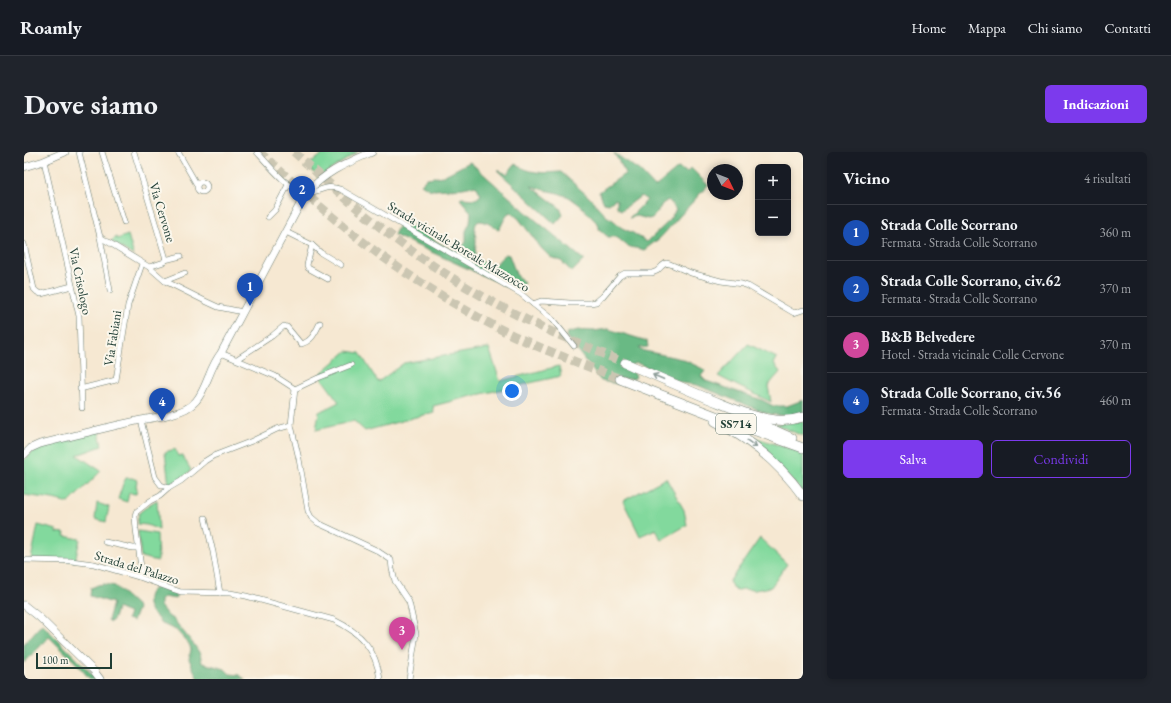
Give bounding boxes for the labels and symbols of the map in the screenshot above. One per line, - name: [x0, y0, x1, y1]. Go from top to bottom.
- north arrow: [707, 164, 743, 200]
- pin: 2: [289, 176, 315, 209]
- street label: Via Cervone: [145, 180, 180, 244]
- street label: Strada vicinale Boreale Mazzocco: [385, 197, 533, 296]
- street label: Via Crisologo: [65, 246, 96, 316]
- pin: 1: [237, 273, 263, 306]
- street label: Via Fabiani: [100, 309, 125, 367]
- one-way arrow: [652, 372, 664, 380]
- your location: [502, 381, 522, 401]
- pin: 4: [149, 388, 175, 421]
- road number: SS714: [716, 414, 756, 434]
- one-way arrow: [746, 440, 757, 448]
- street label: Strada del Palazzo: [93, 547, 181, 588]
- pin: 3: [389, 617, 415, 650]
- scale bar: [36, 651, 112, 670]

